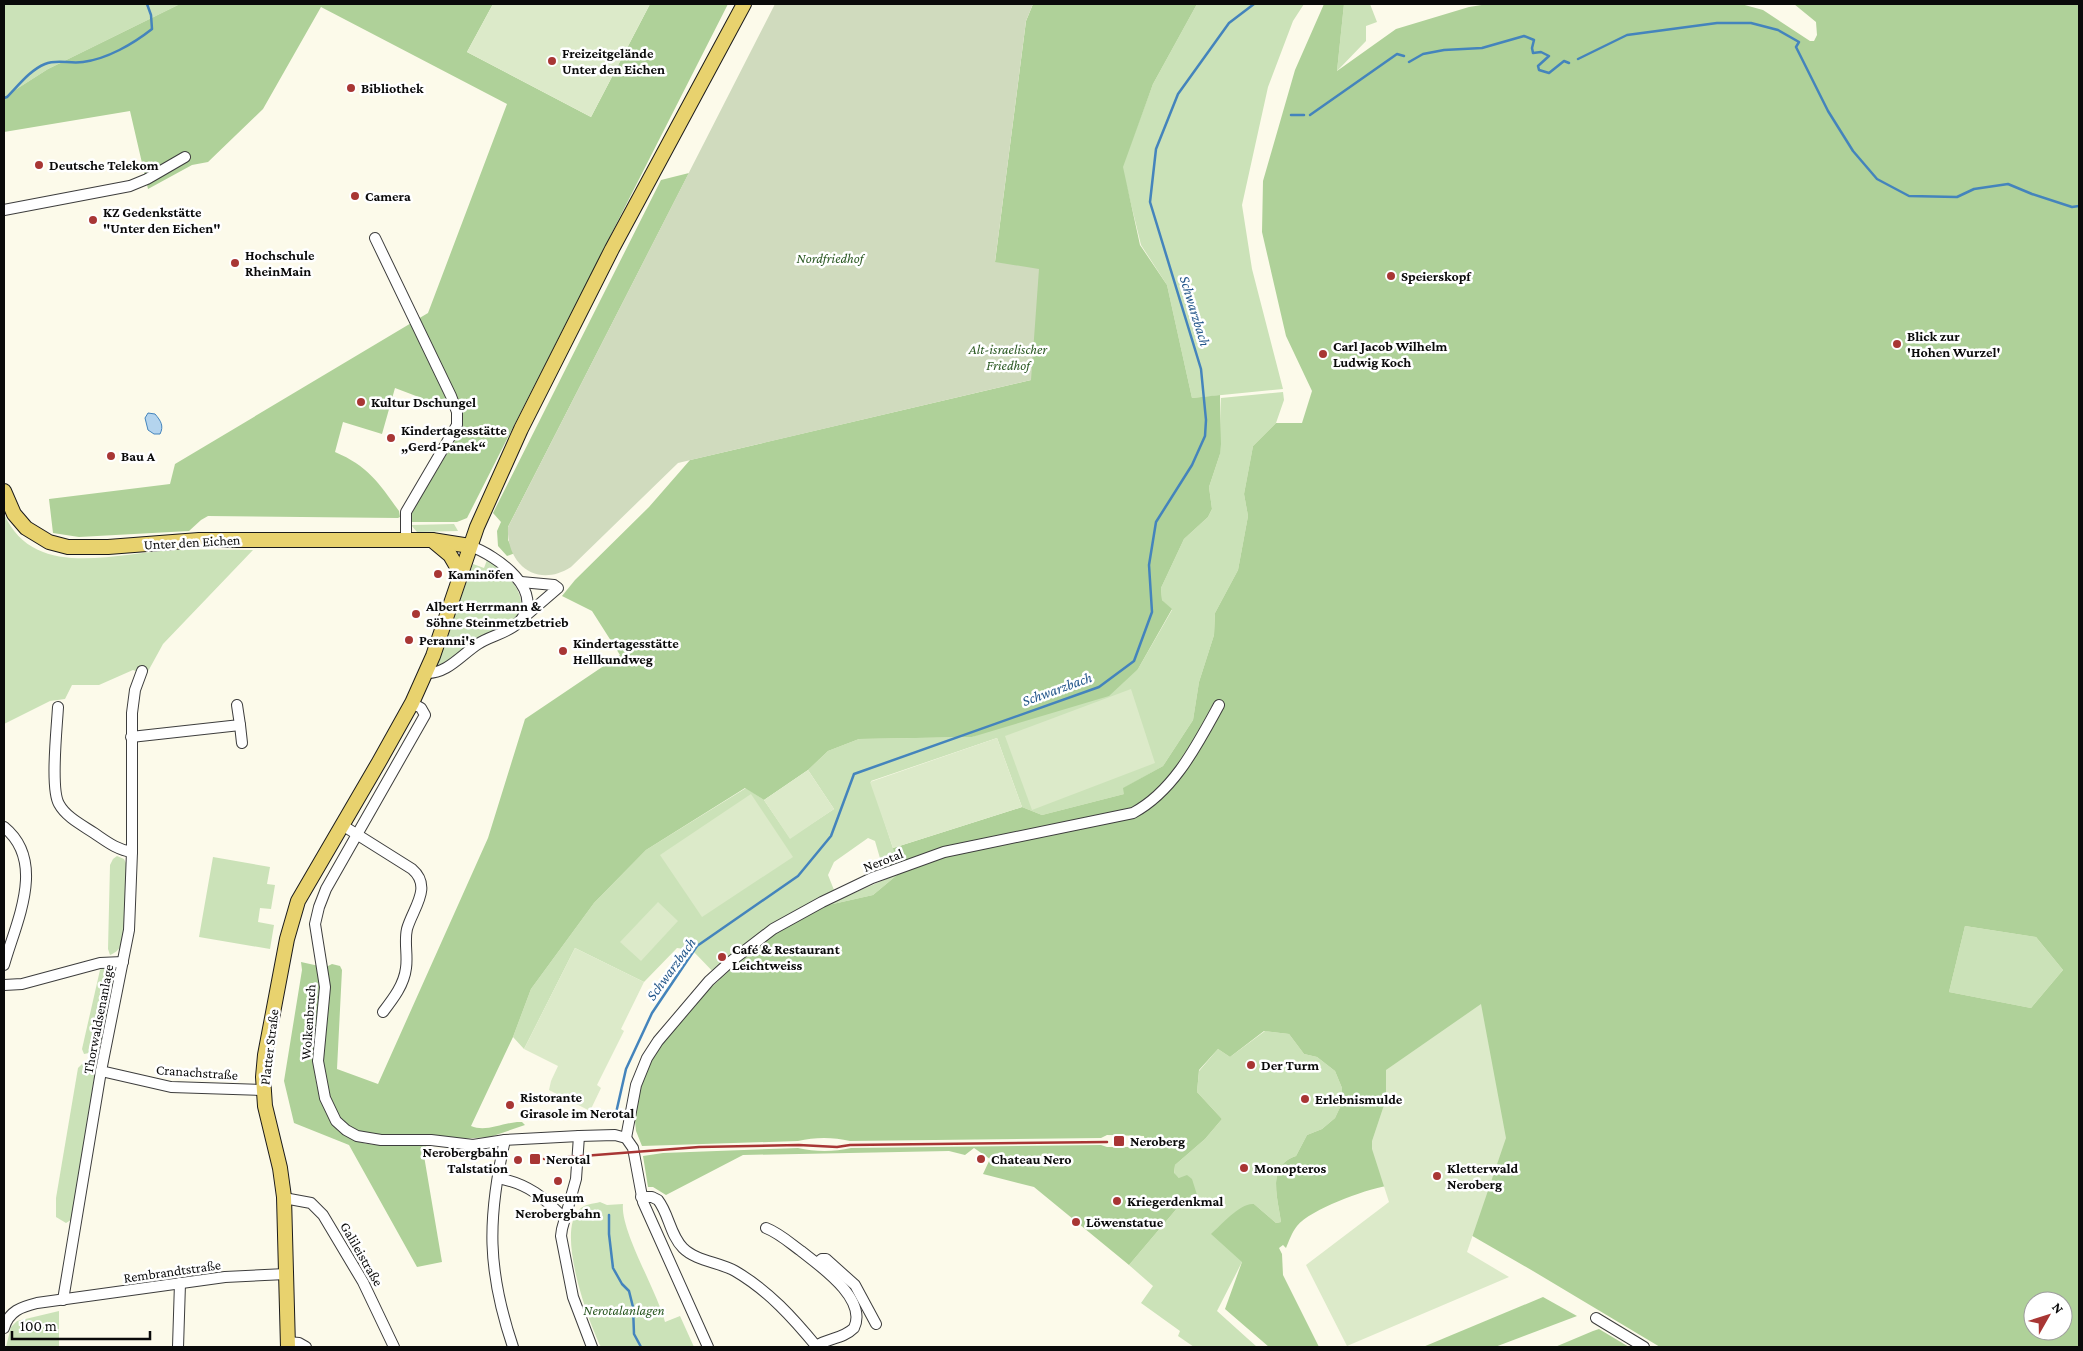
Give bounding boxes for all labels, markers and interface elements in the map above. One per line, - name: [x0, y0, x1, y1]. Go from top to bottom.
- place label: Freizeitgelände Unter den Eichen: [562, 45, 665, 77]
- marker: Freizeitgelände Unter den Eichen: [546, 55, 558, 67]
- place label: Bibliothek: [361, 80, 424, 96]
- marker: Bibliothek: [345, 82, 357, 94]
- place label: Deutsche Telekom: [49, 157, 159, 173]
- marker: Deutsche Telekom: [33, 159, 45, 171]
- place label: Camera: [365, 188, 411, 204]
- marker: Camera: [349, 190, 361, 202]
- place label: KZ Gedenkstätte "Unter den Eichen": [103, 204, 221, 236]
- marker: KZ Gedenkstätte "Unter den Eichen": [87, 214, 99, 226]
- place label: Hochschule RheinMain: [245, 247, 315, 279]
- park label: Nordfriedhof: [797, 250, 866, 266]
- marker: Hochschule RheinMain: [229, 257, 241, 269]
- place label: Speierskopf: [1401, 268, 1472, 284]
- marker: Speierskopf: [1385, 270, 1397, 282]
- water label: Schwarzbach: [1177, 274, 1213, 348]
- place label: Blick zur 'Hohen Wurzel': [1907, 328, 2001, 360]
- place label: Carl Jacob Wilhelm Ludwig Koch: [1333, 338, 1447, 370]
- marker: Blick zur 'Hohen Wurzel': [1891, 338, 1903, 350]
- park label: Alt-israelischer Friedhof: [968, 341, 1048, 373]
- marker: Carl Jacob Wilhelm Ludwig Koch: [1317, 348, 1329, 360]
- place label: Kultur Dschungel: [371, 394, 476, 410]
- marker: Kultur Dschungel: [355, 396, 367, 408]
- place label: Kindertagesstätte „Gerd-Panek“: [401, 422, 507, 455]
- marker: Kindertagesstätte „Gerd-Panek“: [385, 432, 397, 444]
- place label: Bau A: [121, 448, 156, 464]
- marker: Bau A: [105, 450, 117, 462]
- street label: Unter den Eichen: [143, 531, 241, 553]
- place label: Kaminöfen: [448, 566, 514, 582]
- marker: Kaminöfen: [432, 568, 444, 580]
- place label: Albert Herrmann & Söhne Steinmetzbetrieb: [425, 598, 569, 630]
- marker: Albert Herrmann & Söhne Steinmetzbetrieb: [410, 608, 422, 620]
- place label: Peranni's: [419, 632, 475, 648]
- marker: Peranni's: [403, 634, 415, 646]
- place label: Kindertagesstätte Hellkundweg: [573, 635, 679, 667]
- marker: Kindertagesstätte Hellkundweg: [557, 645, 569, 657]
- water label: Schwarzbach: [1020, 669, 1094, 709]
- street label: Nerotal: [861, 845, 906, 875]
- water label: Schwarzbach: [643, 935, 699, 1003]
- place label: Café & Restaurant Leichtweiss: [732, 941, 841, 973]
- marker: Café & Restaurant Leichtweiss: [716, 951, 728, 963]
- street label: Thorwaldsenanlage: [80, 963, 116, 1075]
- street label: Wolkenbruch: [297, 983, 319, 1060]
- street label: Platter Straße: [256, 1008, 282, 1086]
- place label: Der Turm: [1261, 1057, 1319, 1073]
- marker: Der Turm: [1245, 1059, 1257, 1071]
- street label: Cranachstraße: [156, 1061, 238, 1083]
- place label: Ristorante Girasole im Nerotal: [520, 1089, 634, 1121]
- place label: Erlebnismulde: [1315, 1091, 1403, 1107]
- marker: Erlebnismulde: [1299, 1093, 1311, 1105]
- marker: Ristorante Girasole im Nerotal: [504, 1099, 516, 1111]
- place label: Neroberg: [1130, 1133, 1185, 1149]
- marker: Neroberg: [1112, 1134, 1126, 1148]
- place label: Nerobergbahn Talstation: [423, 1144, 508, 1176]
- place label: Nerotal: [546, 1151, 590, 1167]
- place label: Chateau Nero: [991, 1151, 1072, 1167]
- marker: Nerotal: [528, 1152, 542, 1166]
- marker: Chateau Nero: [975, 1153, 987, 1165]
- marker: Nerobergbahn Talstation: [512, 1154, 524, 1166]
- place label: Monopteros: [1254, 1160, 1326, 1176]
- place label: Kletterwald Neroberg: [1447, 1160, 1519, 1192]
- marker: Monopteros: [1238, 1162, 1250, 1174]
- marker: Kletterwald Neroberg: [1431, 1170, 1443, 1182]
- marker: Museum Nerobergbahn: [552, 1175, 564, 1187]
- place label: Museum Nerobergbahn: [515, 1189, 601, 1221]
- place label: Kriegerdenkmal: [1127, 1193, 1223, 1209]
- marker: Kriegerdenkmal: [1111, 1195, 1123, 1207]
- place label: Löwenstatue: [1086, 1214, 1164, 1230]
- marker: Löwenstatue: [1070, 1216, 1082, 1228]
- street label: Galileistraße: [337, 1219, 387, 1289]
- street label: Rembrandtstraße: [122, 1256, 222, 1286]
- north arrow: [2023, 1291, 2073, 1341]
- text: N: [2049, 1299, 2068, 1317]
- park label: Nerotalanlagen: [583, 1302, 665, 1318]
- scale bar: [12, 1308, 150, 1340]
- text: 100 m: [20, 1318, 57, 1334]

